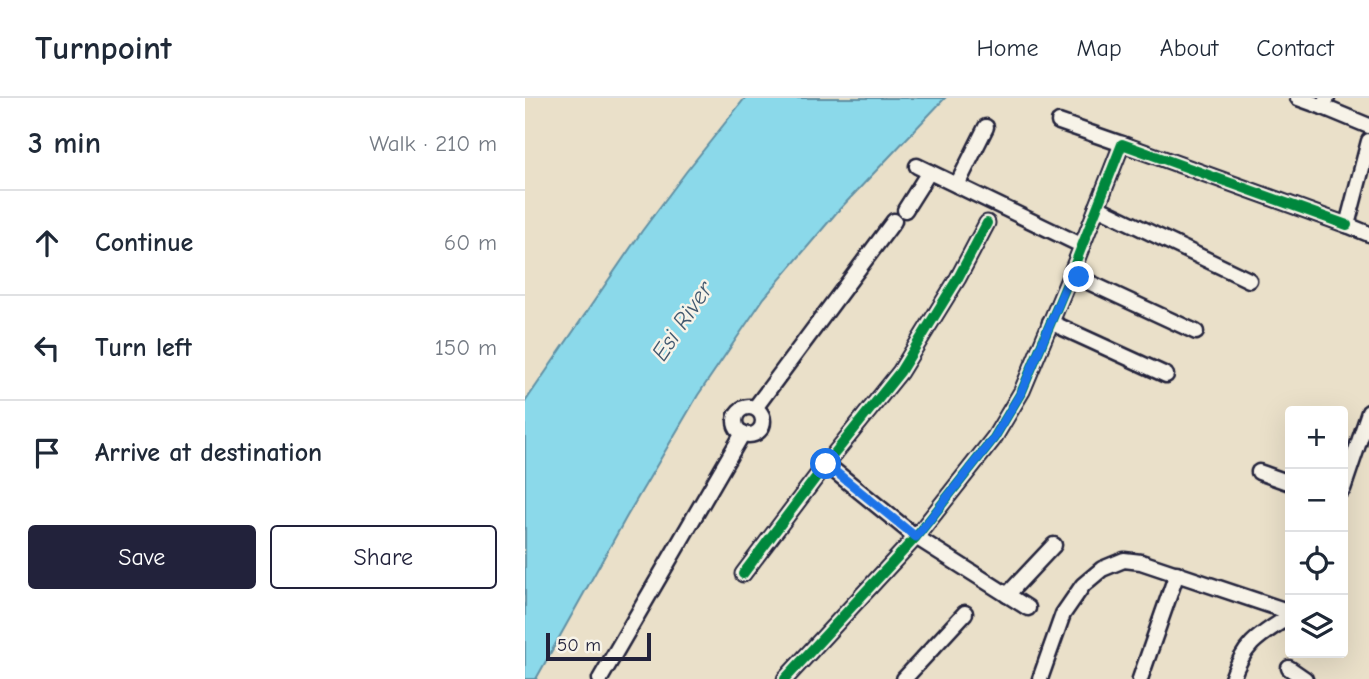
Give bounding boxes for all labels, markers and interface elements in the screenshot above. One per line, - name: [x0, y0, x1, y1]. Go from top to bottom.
- text: Turnpoint: [35, 29, 172, 67]
- text: Home: [977, 34, 1038, 62]
- text: Map: [1076, 34, 1122, 62]
- text: About: [1160, 34, 1218, 62]
- text: Contact: [1256, 34, 1334, 62]
- text: 3 min: [28, 126, 101, 161]
- text: Walk · 210 m: [369, 130, 497, 157]
- icon: ahead: [28, 224, 66, 262]
- text: Continue: [95, 228, 193, 258]
- text: 60 m: [444, 229, 497, 256]
- route end: [1063, 261, 1094, 292]
- water label: Esi River: [645, 275, 719, 366]
- icon: left: [28, 329, 66, 367]
- text: Turn left: [95, 333, 192, 363]
- text: 150 m: [435, 334, 497, 361]
- map controls: [1285, 406, 1348, 658]
- button: +: [1285, 406, 1348, 469]
- icon: arrive: [28, 434, 66, 472]
- text: Arrive at destination: [95, 438, 322, 468]
- route start: [810, 448, 841, 479]
- button: −: [1285, 469, 1348, 532]
- button: Save: [28, 525, 256, 589]
- button: Share: [270, 525, 497, 589]
- button: locate: [1285, 532, 1348, 595]
- button: layers: [1285, 595, 1348, 658]
- scale bar: [546, 630, 651, 662]
- text: 50 m: [557, 634, 601, 656]

